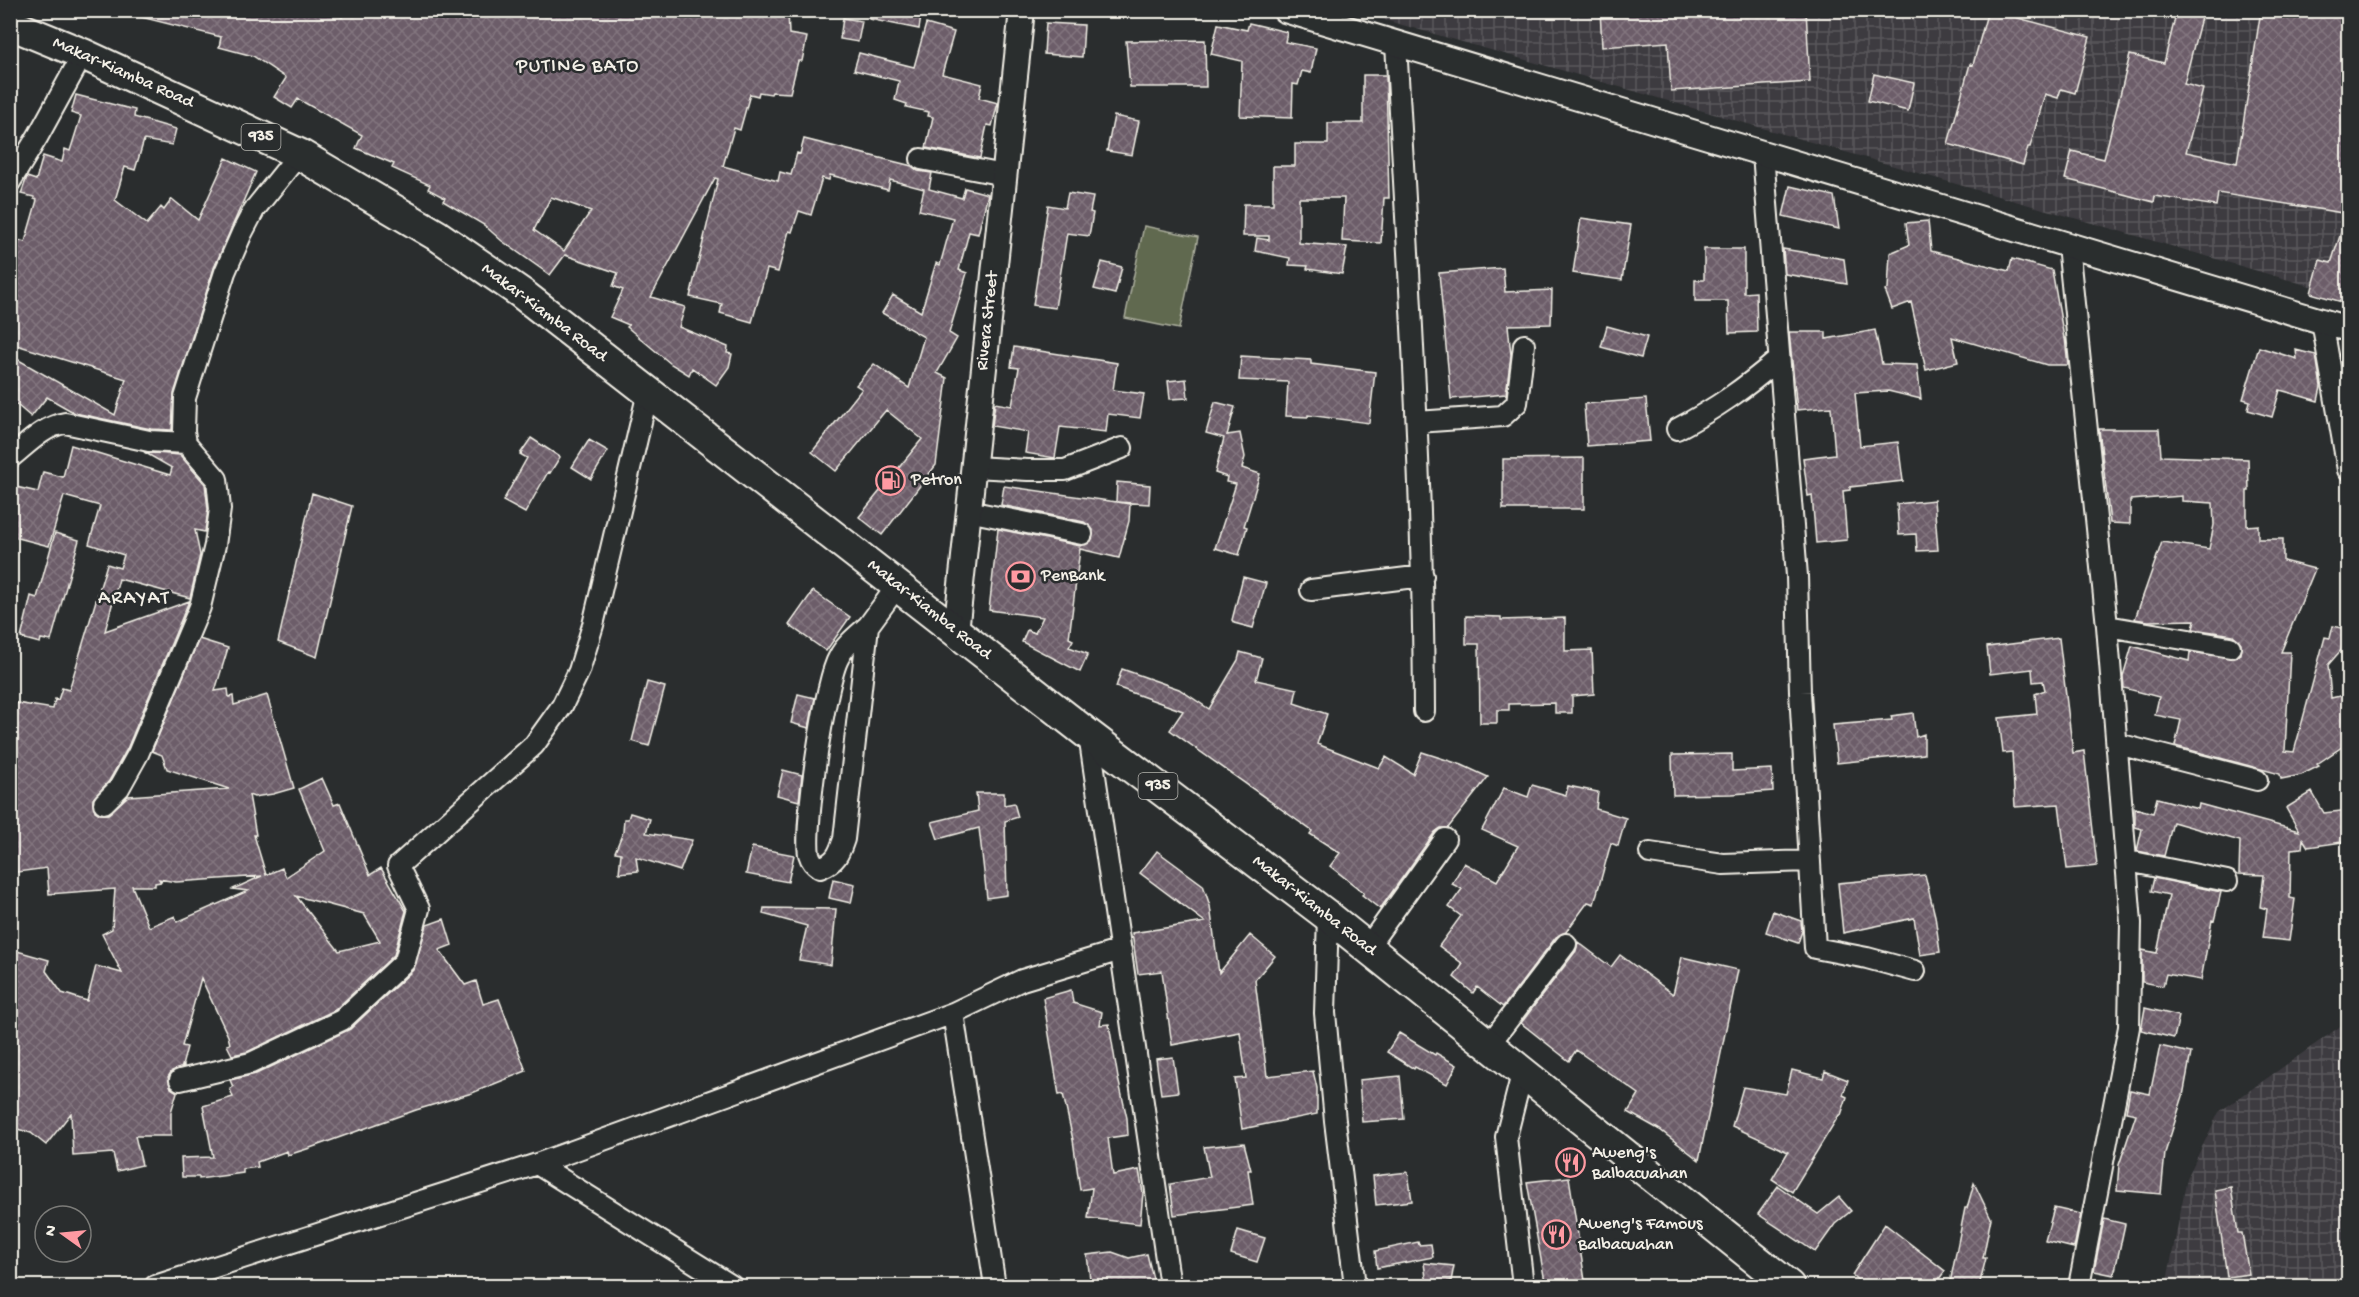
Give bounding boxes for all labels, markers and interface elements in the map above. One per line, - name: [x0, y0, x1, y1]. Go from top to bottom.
- street label: Makar-Kiamba Road: [49, 32, 198, 114]
- district label: PUTING BATO: [515, 56, 640, 79]
- road number: 935: [242, 124, 280, 150]
- street label: Makar-Kiamba Road: [477, 259, 612, 368]
- street label: Rivera Street: [972, 269, 1004, 371]
- fuel station icon: Petron: [874, 464, 906, 496]
- place label: Petron: [910, 470, 962, 491]
- street label: Makar-Kiamba Road: [863, 555, 997, 666]
- bank icon: PenBank: [1004, 560, 1036, 592]
- place label: PenBank: [1040, 566, 1107, 587]
- district label: ARAYAT: [98, 588, 170, 611]
- road number: 935: [1138, 773, 1178, 799]
- street label: Makar-Kiamba Road: [1248, 851, 1382, 962]
- place label: Aweng's Balbacuahan: [1591, 1143, 1688, 1185]
- restaurant icon: Aweng's Balbacuahan: [1555, 1147, 1587, 1179]
- north arrow: [33, 1204, 93, 1264]
- place label: Aweng's Famous Balbacuahan: [1577, 1214, 1704, 1256]
- restaurant icon: Aweng's Famous Balbacuahan: [1541, 1218, 1573, 1250]
- text: N: [41, 1223, 63, 1239]

